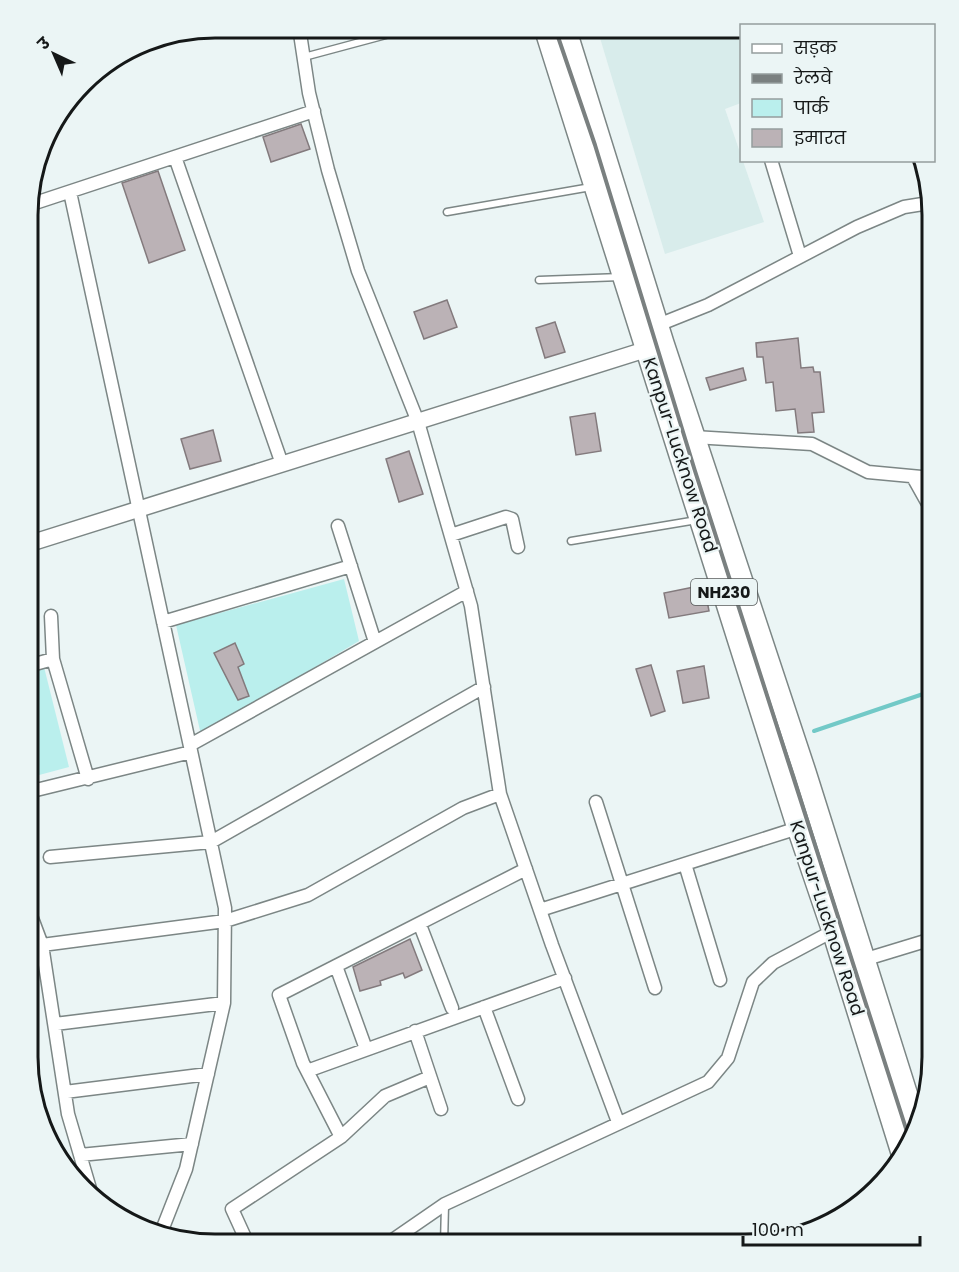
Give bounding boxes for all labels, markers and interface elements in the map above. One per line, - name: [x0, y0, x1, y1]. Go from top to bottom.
- north arrow: [24, 24, 84, 84]
- legend: [740, 24, 935, 162]
- text: उ: [32, 31, 56, 56]
- text: सड़क: [793, 35, 838, 60]
- text: रेलवे: [793, 65, 833, 90]
- text: पार्क: [793, 95, 830, 120]
- text: इमारत: [793, 125, 847, 150]
- street label: Kanpur-Lucknow Road: [637, 354, 724, 556]
- road number: NH230: [691, 579, 757, 605]
- street label: Kanpur-Lucknow Road: [784, 817, 871, 1019]
- scale bar: [743, 1209, 920, 1247]
- text: 100 m: [752, 1217, 804, 1242]

